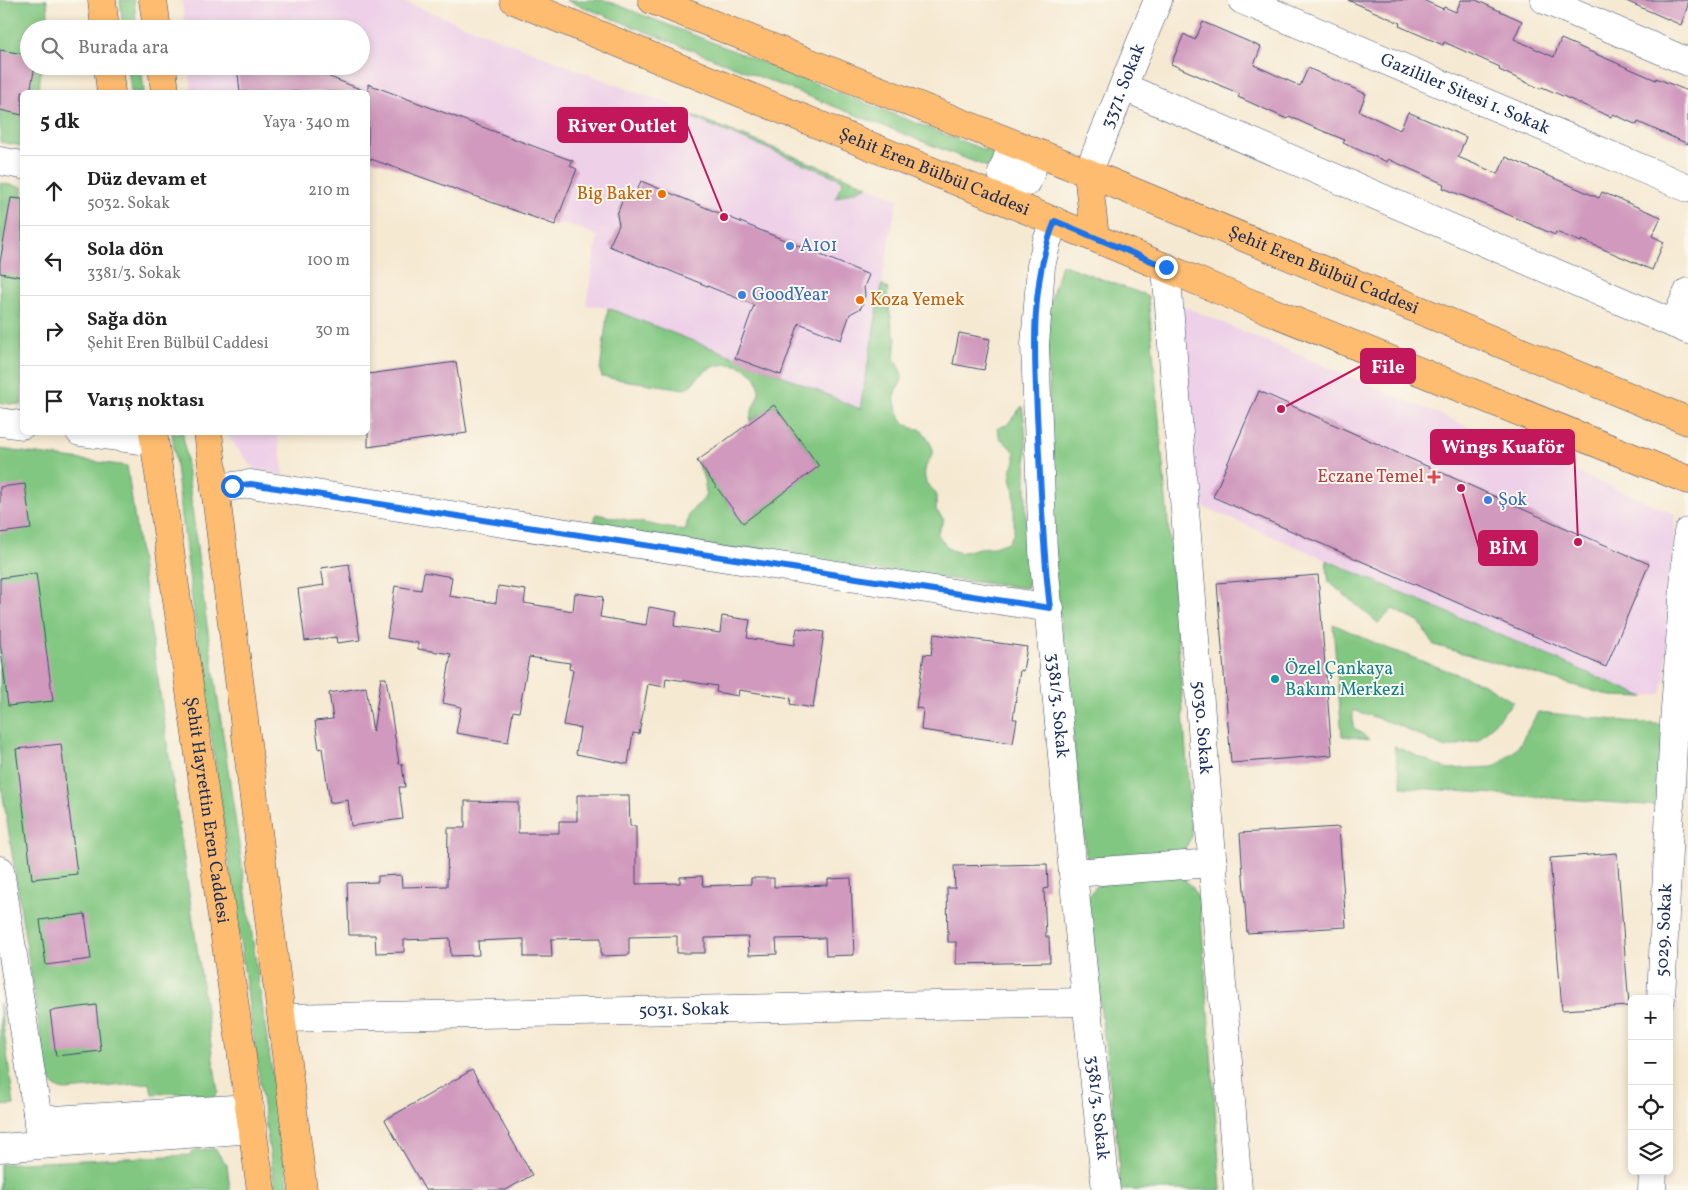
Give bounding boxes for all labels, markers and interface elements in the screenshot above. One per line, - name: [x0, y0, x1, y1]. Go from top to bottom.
- search box: [20, 20, 370, 75]
- icon: search: [38, 34, 66, 62]
- text: Burada ara: [78, 35, 169, 61]
- street label: 3371. Sokak: [1095, 39, 1152, 132]
- street label: Gazililer Sitesi 1. Sokak: [1376, 47, 1554, 141]
- text: 5 dk: [40, 108, 80, 137]
- callout: River Outlet: [558, 108, 687, 142]
- text: Yaya · 340 m: [263, 112, 350, 134]
- text: River Outlet: [567, 114, 677, 140]
- street label: Şehit Eren Bülbül Caddesi: [835, 122, 1033, 222]
- text: Düz devam et: [87, 167, 207, 193]
- icon: ahead: [40, 177, 68, 205]
- text: 210 m: [308, 180, 350, 202]
- place label: Big Baker: [577, 182, 652, 207]
- marker: Big Baker: [656, 188, 668, 200]
- text: 5032. Sokak: [87, 193, 170, 215]
- street label: Şehit Eren Bülbül Caddesi: [1224, 220, 1423, 321]
- place label: A101: [800, 234, 837, 259]
- text: Sola dön: [87, 237, 164, 263]
- marker: A101: [784, 240, 796, 252]
- icon: left: [40, 247, 68, 275]
- text: 100 m: [307, 250, 350, 272]
- route end: [1155, 256, 1178, 279]
- text: 3381/3. Sokak: [87, 263, 181, 285]
- place label: GoodYear: [752, 283, 829, 308]
- place label: Koza Yemek: [870, 288, 965, 313]
- marker: GoodYear: [736, 289, 748, 301]
- marker: Koza Yemek: [854, 294, 866, 306]
- text: Sağa dön: [87, 307, 167, 333]
- icon: right: [40, 317, 68, 345]
- text: 30 m: [315, 320, 350, 342]
- text: Şehit Eren Bülbül Caddesi: [87, 333, 269, 355]
- callout: File: [1361, 349, 1415, 383]
- text: File: [1371, 355, 1405, 381]
- icon: arrive: [40, 387, 68, 415]
- text: Varış noktası: [87, 388, 204, 414]
- callout: Wings Kuaför: [1431, 430, 1574, 464]
- text: Wings Kuaför: [1441, 435, 1565, 461]
- place label: Eczane Temel: [1317, 465, 1424, 490]
- marker: Eczane Temel: [1428, 471, 1440, 483]
- route start: [221, 475, 244, 498]
- place label: Şok: [1498, 488, 1527, 513]
- marker: Şok: [1482, 494, 1494, 506]
- callout: BİM: [1479, 531, 1537, 565]
- text: BİM: [1489, 536, 1527, 562]
- street label: 3381/3. Sokak: [1040, 652, 1075, 760]
- place label: Özel Çankaya Bakım Merkezi: [1285, 657, 1405, 703]
- marker: Özel Çankaya Bakım Merkezi: [1269, 673, 1281, 685]
- street label: 5030. Sokak: [1186, 680, 1218, 776]
- street label: Şehit Hayrettin Eren Caddesi: [178, 695, 235, 925]
- street label: 5029. Sokak: [1650, 882, 1679, 978]
- map controls: [1628, 995, 1673, 1175]
- button: +: [1628, 995, 1673, 1040]
- street label: 5031. Sokak: [638, 997, 730, 1023]
- button: −: [1628, 1040, 1673, 1085]
- street label: 3381/3. Sokak: [1080, 1054, 1115, 1162]
- button: locate: [1628, 1085, 1673, 1130]
- button: layers: [1628, 1130, 1673, 1175]

